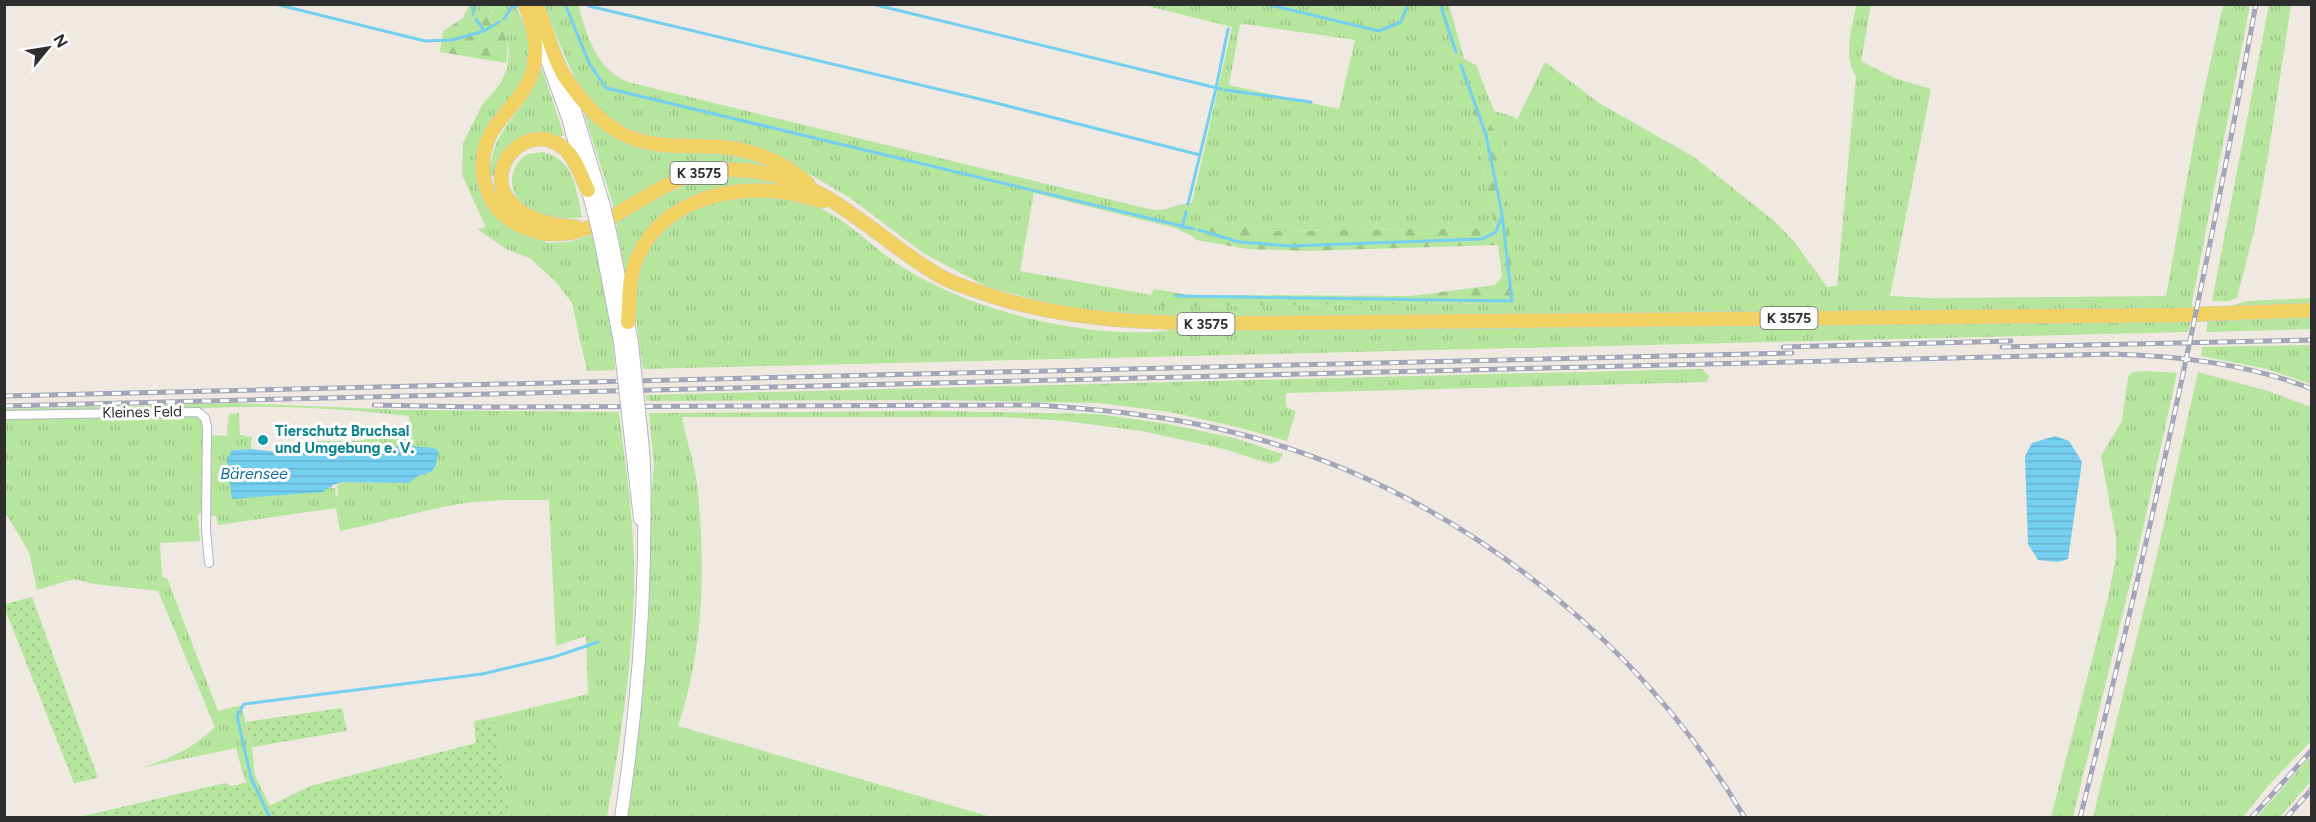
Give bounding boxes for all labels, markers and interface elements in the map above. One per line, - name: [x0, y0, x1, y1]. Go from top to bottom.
- north arrow: [18, 18, 78, 78]
- text: N: [49, 31, 72, 51]
- road number: K 3575: [670, 162, 728, 184]
- road number: K 3575: [1760, 307, 1818, 329]
- road number: K 3575: [1178, 313, 1234, 335]
- street label: Kleines Feld: [102, 402, 182, 422]
- place label: Tierschutz Bruchsal und Umgebung e. V.: [275, 422, 414, 457]
- marker: Tierschutz Bruchsal und Umgebung e. V.: [256, 433, 270, 447]
- water label: Bärensee: [220, 464, 288, 483]

